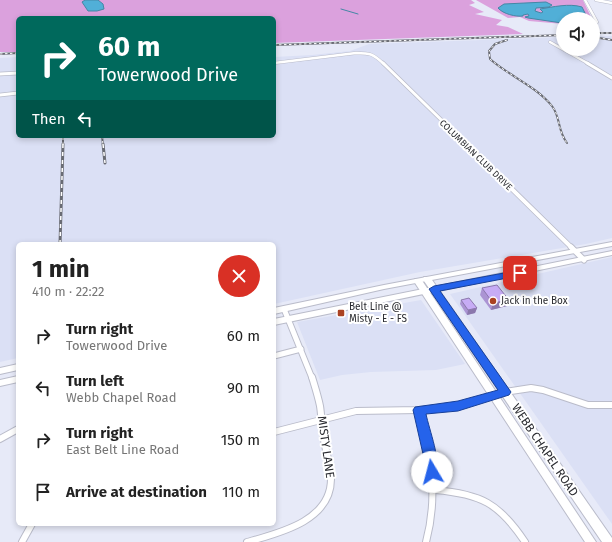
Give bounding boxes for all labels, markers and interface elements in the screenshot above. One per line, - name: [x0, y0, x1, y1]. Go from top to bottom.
- map controls: [556, 12, 600, 56]
- button: sound: [556, 12, 600, 56]
- text: 60 m: [98, 30, 160, 63]
- icon: right: [32, 32, 84, 84]
- text: Towerwood Drive: [98, 64, 238, 86]
- icon: left: [74, 108, 96, 130]
- text: Then: [32, 110, 66, 128]
- street label: COLUMBIAN CLUB DRIVE: [438, 118, 514, 192]
- text: 1 min: [32, 255, 90, 283]
- button: close: [218, 255, 260, 297]
- pin: [503, 256, 537, 290]
- icon: arrive: [509, 262, 531, 284]
- text: 410 m · 22:22: [32, 284, 105, 299]
- place label: Jack in the Box: [501, 295, 568, 307]
- marker: Jack in the Box: [488, 296, 498, 306]
- place label: Belt Line @ Misty - E - FS: [349, 301, 407, 325]
- marker: Belt Line @ Misty - E - FS: [336, 308, 346, 318]
- text: Turn right: [66, 320, 133, 338]
- icon: right: [32, 325, 54, 347]
- text: 60 m: [227, 327, 260, 345]
- text: Towerwood Drive: [66, 338, 167, 353]
- text: Turn left: [66, 372, 124, 390]
- icon: left: [32, 377, 54, 399]
- text: 90 m: [227, 379, 260, 397]
- text: Webb Chapel Road: [66, 390, 176, 405]
- street label: WEBB CHAPEL ROAD: [509, 401, 581, 499]
- street label: MISTY LANE: [315, 415, 337, 479]
- text: Turn right: [66, 424, 133, 442]
- icon: right: [32, 429, 54, 451]
- text: 150 m: [221, 431, 260, 449]
- text: East Belt Line Road: [66, 442, 179, 457]
- position arrow: [411, 451, 453, 493]
- icon: arrive: [32, 481, 54, 503]
- text: Arrive at destination: [66, 483, 207, 501]
- text: 110 m: [222, 483, 260, 501]

